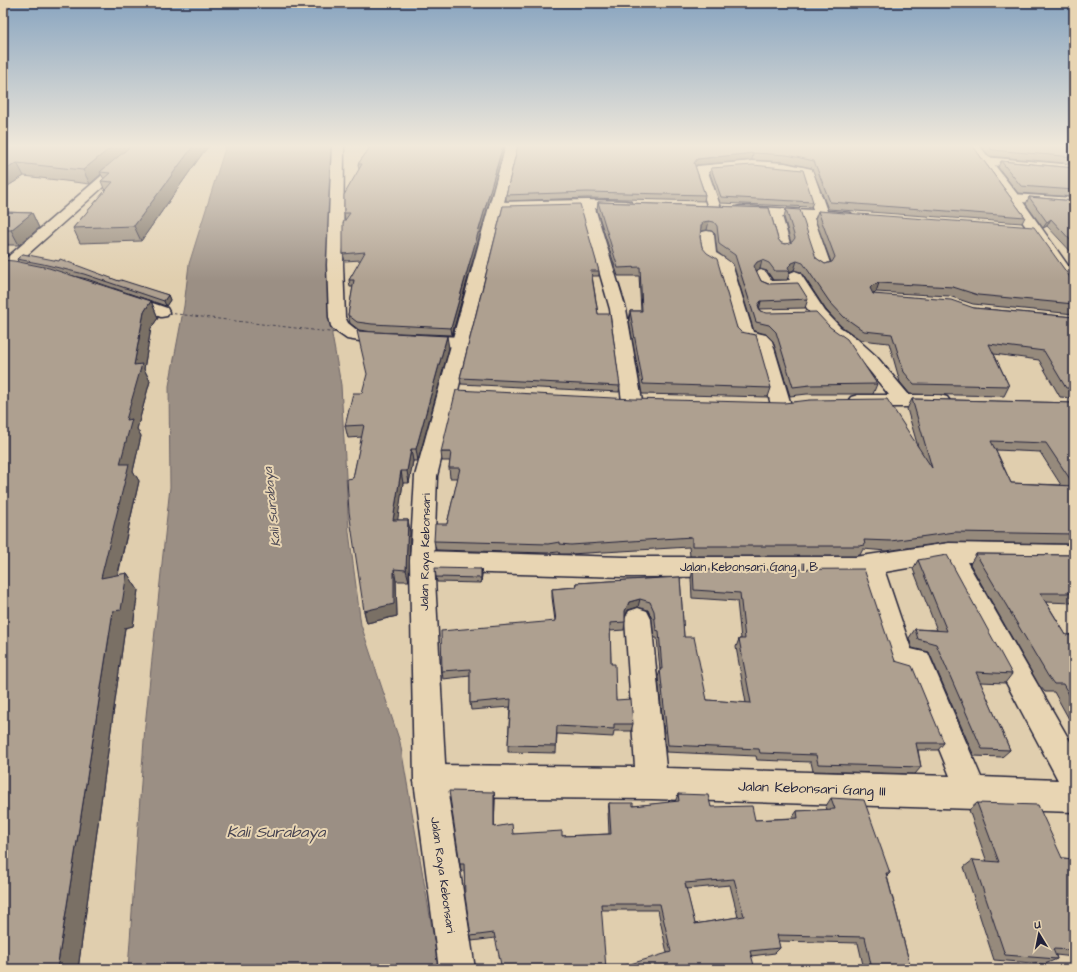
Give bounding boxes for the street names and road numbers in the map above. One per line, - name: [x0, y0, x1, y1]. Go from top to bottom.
- street label: Jalan Raya Kebonsari: [416, 493, 436, 611]
- street label: Jalan Kebonsari Gang II B: [680, 559, 819, 577]
- street label: Jalan Kebonsari Gang III: [738, 776, 886, 802]
- street label: Jalan Raya Kebonsari: [425, 816, 459, 935]

